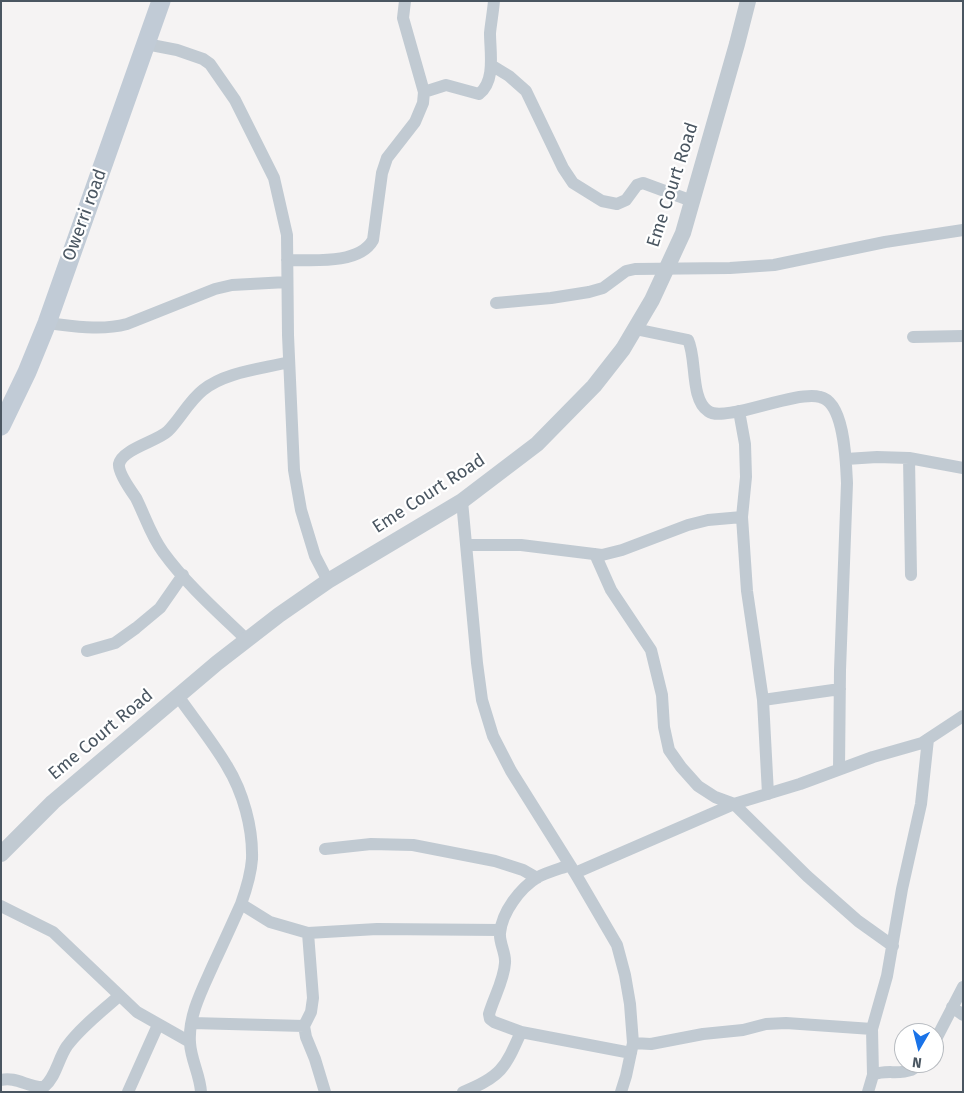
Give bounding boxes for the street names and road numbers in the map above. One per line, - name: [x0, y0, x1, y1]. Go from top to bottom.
- street label: Eme Court Road: [643, 120, 703, 250]
- street label: Owerri road: [58, 166, 112, 264]
- street label: Eme Court Road: [369, 450, 489, 538]
- street label: Eme Court Road: [44, 685, 158, 785]

